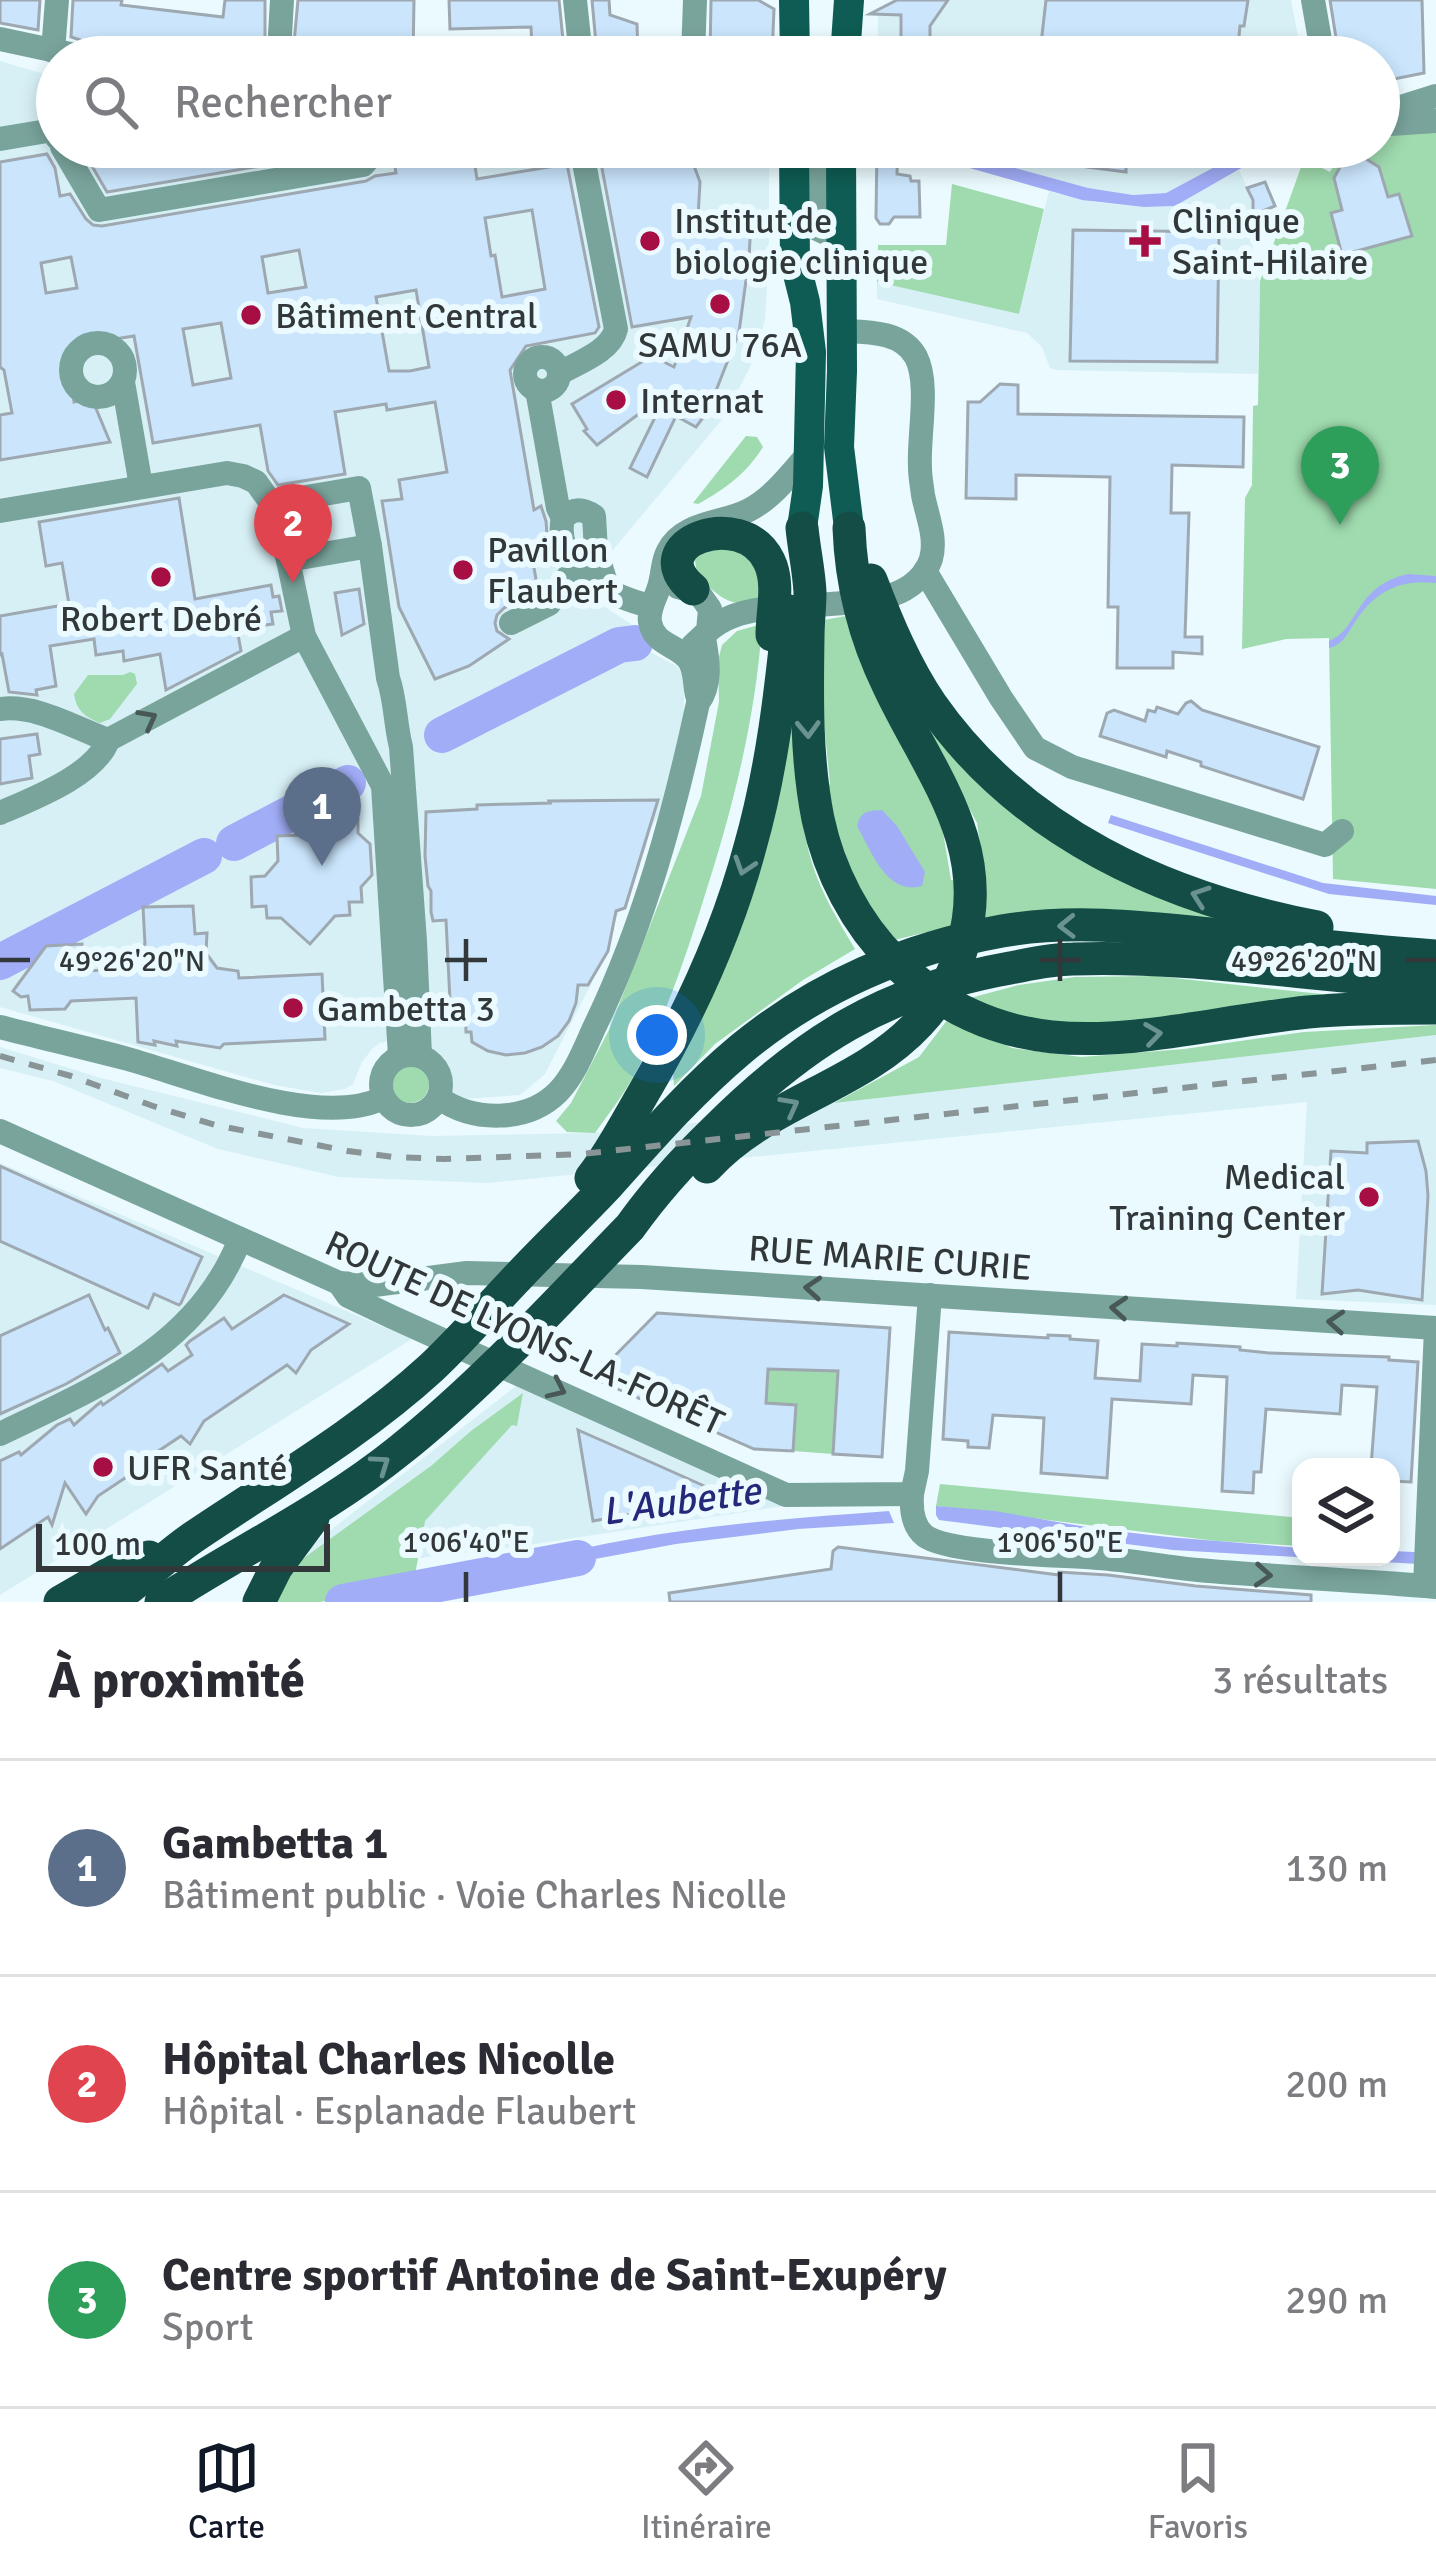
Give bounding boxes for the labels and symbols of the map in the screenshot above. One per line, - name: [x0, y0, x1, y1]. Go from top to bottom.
- place label: Institut de biologie clinique: [674, 199, 928, 285]
- place label: Clinique Saint-Hilaire: [1172, 199, 1368, 285]
- marker: Clinique Saint-Hilaire: [1129, 225, 1161, 257]
- marker: Institut de biologie clinique: [637, 228, 663, 254]
- marker: SAMU 76A: [707, 291, 733, 317]
- place label: Bâtiment Central: [275, 294, 538, 339]
- marker: Bâtiment Central: [238, 302, 264, 328]
- place label: SAMU 76A: [638, 323, 802, 368]
- place label: Internat: [640, 379, 764, 424]
- marker: Internat: [603, 387, 629, 413]
- pin: 3: [1301, 426, 1379, 525]
- pin: 2: [254, 484, 332, 583]
- place label: Pavillon Flaubert: [487, 528, 618, 614]
- marker: Pavillon Flaubert: [450, 557, 476, 583]
- marker: Robert Debré: [148, 564, 174, 590]
- place label: Robert Debré: [60, 597, 262, 642]
- one-way arrow: [136, 710, 157, 733]
- one-way arrow: [795, 720, 821, 739]
- pin: 1: [283, 767, 361, 866]
- one-way arrow: [734, 855, 759, 876]
- one-way arrow: [1191, 886, 1212, 910]
- one-way arrow: [1057, 913, 1076, 939]
- text: 49°26'20"N: [59, 943, 205, 980]
- text: 49°26'20"N: [1231, 943, 1377, 980]
- place label: Gambetta 3: [317, 987, 495, 1032]
- marker: Gambetta 3: [280, 995, 306, 1021]
- your location: [627, 1005, 687, 1065]
- one-way arrow: [1143, 1021, 1163, 1047]
- one-way arrow: [777, 1097, 798, 1120]
- place label: Medical Training Center: [1109, 1155, 1346, 1241]
- marker: Medical Training Center: [1356, 1184, 1382, 1210]
- street label: ROUTE DE LYONS-LA-FORÊT: [318, 1221, 731, 1446]
- street label: RUE MARIE CURIE: [747, 1226, 1033, 1291]
- one-way arrow: [803, 1275, 822, 1301]
- one-way arrow: [1109, 1295, 1128, 1321]
- one-way arrow: [1326, 1309, 1345, 1335]
- one-way arrow: [545, 1375, 566, 1399]
- place label: UFR Santé: [127, 1446, 288, 1491]
- marker: UFR Santé: [90, 1454, 116, 1480]
- one-way arrow: [368, 1456, 390, 1478]
- water label: L'Aubette: [599, 1466, 766, 1536]
- scale bar: [36, 1518, 330, 1571]
- text: 1°06'40"E: [403, 1524, 529, 1561]
- text: 1°06'50"E: [997, 1524, 1123, 1561]
- one-way arrow: [1254, 1562, 1273, 1587]

